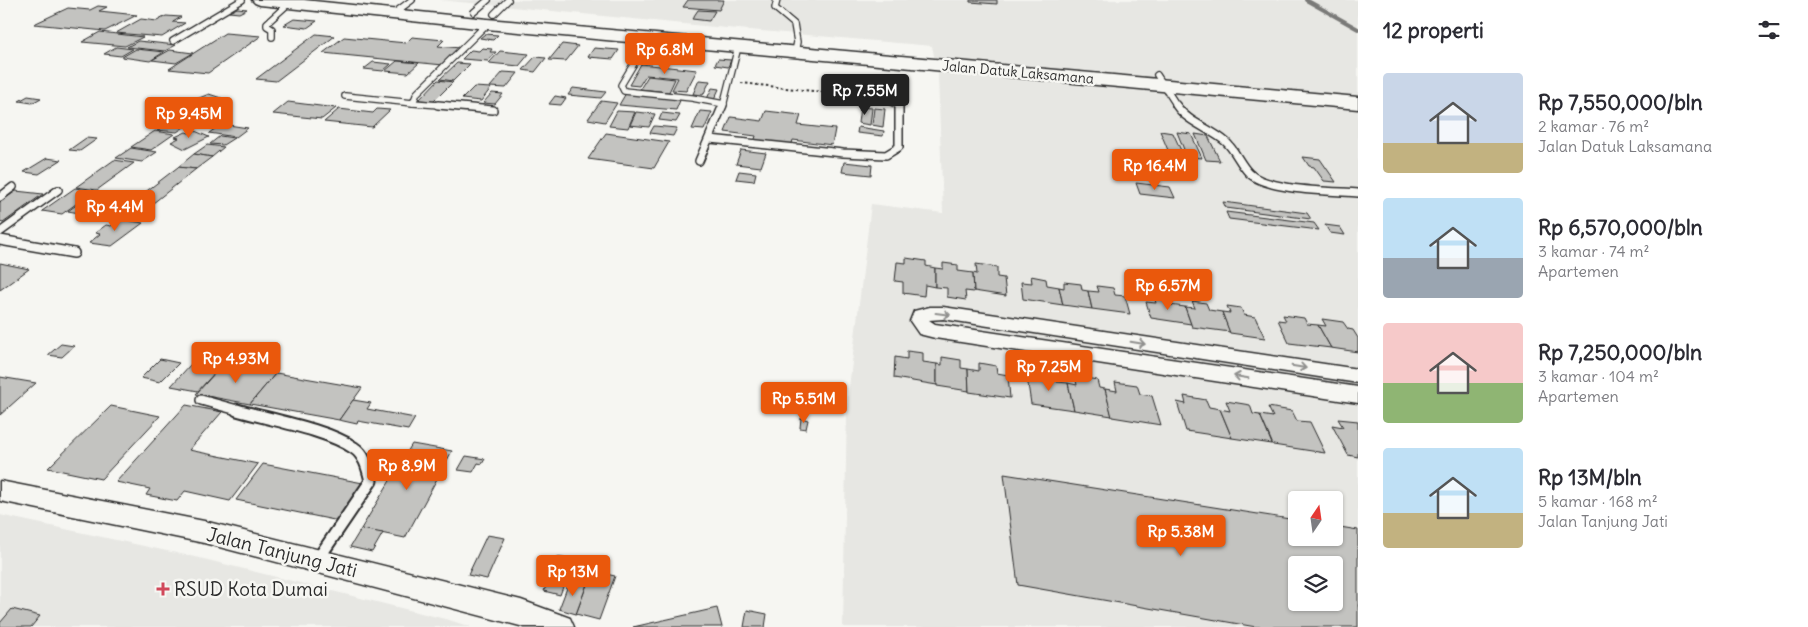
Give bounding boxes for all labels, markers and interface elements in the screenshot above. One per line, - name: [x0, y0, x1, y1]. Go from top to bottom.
- icon: filters: [1755, 16, 1783, 44]
- text: 12 properti: [1383, 17, 1484, 44]
- pin: Rp 6.8M: [619, 32, 711, 75]
- text: Rp 6.8M: [636, 39, 694, 59]
- street label: Jalan Datuk Laksamana: [941, 56, 1095, 88]
- pin: Rp 7.55M: [813, 74, 917, 116]
- text: Rp 7.55M: [832, 80, 898, 100]
- text: Rp 7,550,000/bln: [1538, 89, 1703, 116]
- icon: home: [1423, 93, 1483, 153]
- pin: Rp 9.45M: [137, 96, 241, 139]
- text: Rp 9.45M: [156, 103, 222, 123]
- text: 2 kamar · 76 m²: [1538, 116, 1649, 136]
- text: Jalan Datuk Laksamana: [1538, 136, 1712, 156]
- pin: Rp 16.4M: [1103, 148, 1207, 191]
- text: Rp 16.4M: [1123, 155, 1187, 175]
- pin: Rp 4.4M: [69, 190, 161, 232]
- text: Rp 4.4M: [86, 196, 144, 216]
- text: Rp 6,570,000/bln: [1538, 214, 1703, 241]
- icon: home: [1423, 218, 1483, 278]
- text: 3 kamar · 74 m²: [1538, 241, 1650, 261]
- text: Apartemen: [1538, 261, 1619, 281]
- pin: Rp 6.57M: [1116, 268, 1220, 311]
- text: Rp 6.57M: [1135, 275, 1201, 295]
- one-way arrow: [935, 309, 951, 319]
- one-way arrow: [1130, 338, 1146, 348]
- text: Rp 7,250,000/bln: [1538, 339, 1702, 366]
- pin: Rp 4.93M: [184, 342, 288, 384]
- icon: home: [1423, 343, 1483, 403]
- text: Rp 4.93M: [203, 348, 269, 368]
- pin: Rp 7.25M: [997, 350, 1101, 392]
- text: Rp 7.25M: [1016, 356, 1082, 376]
- one-way arrow: [1291, 362, 1307, 372]
- text: 3 kamar · 104 m²: [1538, 366, 1659, 386]
- one-way arrow: [1233, 372, 1249, 382]
- pin: Rp 5.51M: [752, 382, 856, 424]
- text: Apartemen: [1538, 386, 1619, 406]
- text: Rp 5.51M: [772, 388, 836, 408]
- pin: Rp 8.9M: [361, 448, 453, 491]
- text: Rp 8.9M: [378, 455, 436, 475]
- text: Rp 13M/bln: [1538, 464, 1642, 491]
- icon: home: [1423, 468, 1483, 528]
- north arrow: [1288, 491, 1342, 546]
- map controls: [1288, 491, 1343, 611]
- text: 5 kamar · 168 m²: [1538, 491, 1658, 511]
- text: Jalan Tanjung Jati: [1538, 511, 1668, 531]
- pin: Rp 5.38M: [1129, 514, 1233, 557]
- text: Rp 5.38M: [1148, 521, 1214, 541]
- street label: Jalan Tanjung Jati: [204, 522, 360, 582]
- pin: Rp 13M: [532, 554, 614, 597]
- button: layers: [1288, 556, 1343, 611]
- text: Rp 13M: [547, 561, 599, 581]
- place label: RSUD Kota Dumai: [174, 577, 328, 601]
- marker: RSUD Kota Dumai: [156, 582, 170, 596]

